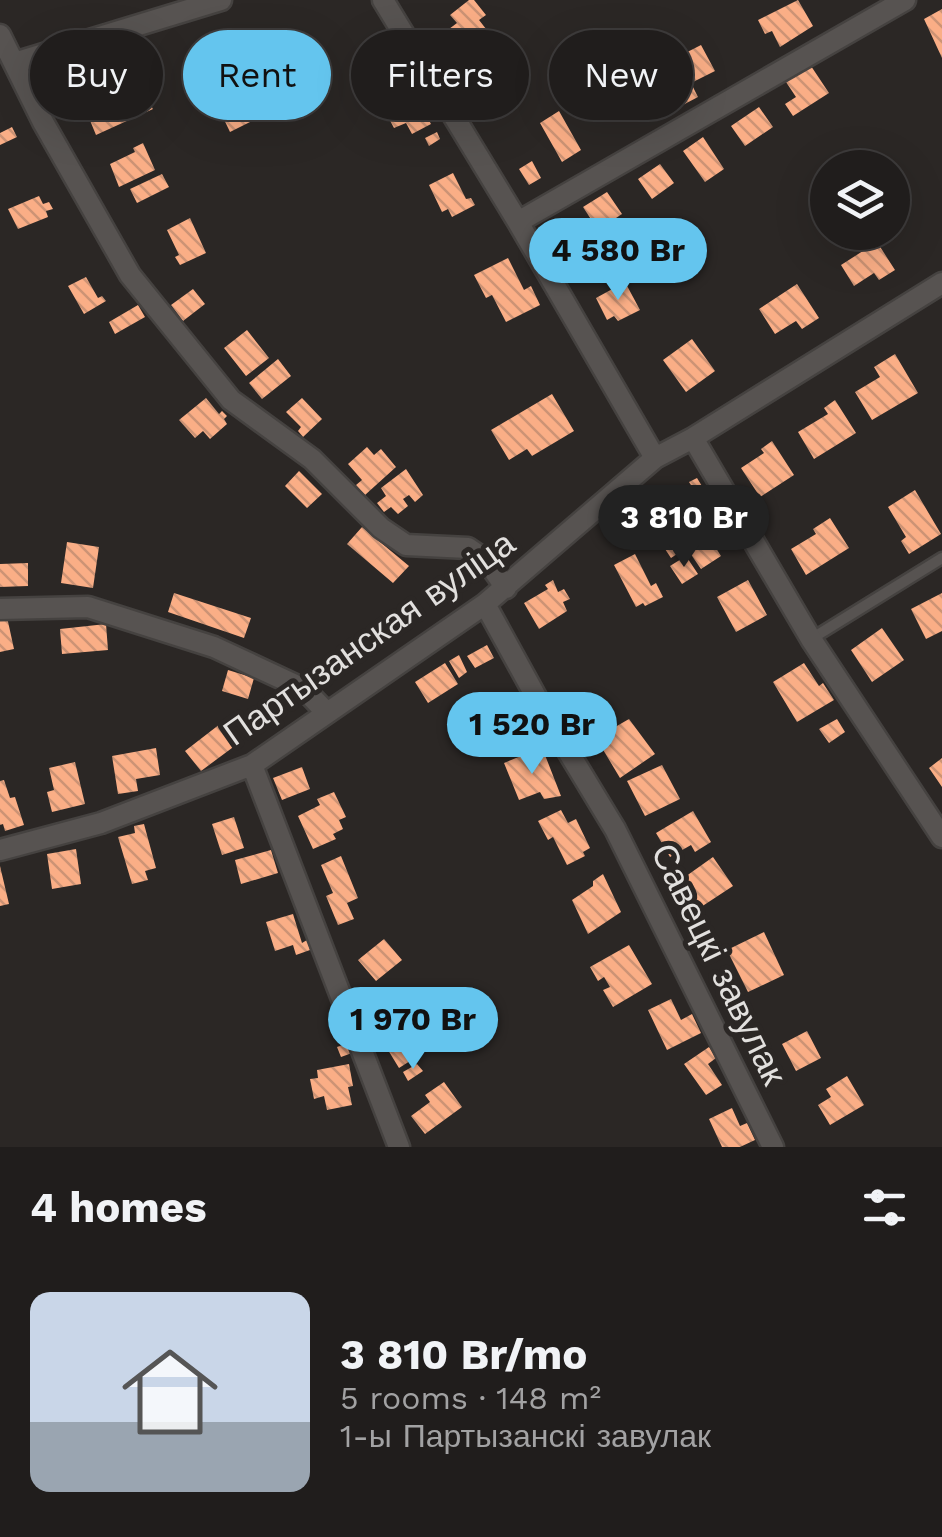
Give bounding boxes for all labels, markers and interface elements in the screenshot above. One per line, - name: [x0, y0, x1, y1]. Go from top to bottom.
- chip: Buy: [30, 30, 163, 120]
- chip: Rent: [183, 30, 331, 120]
- chip: Filters: [351, 30, 529, 120]
- chip: New: [549, 30, 693, 120]
- map controls: [810, 150, 910, 250]
- button: layers: [810, 150, 910, 250]
- pin: 4 580 Br: [515, 218, 721, 303]
- text: 4 580 Br: [551, 231, 685, 269]
- pin: 3 810 Br: [581, 485, 787, 570]
- text: 3 810 Br: [620, 498, 748, 536]
- street label: Партызанская вуліца: [215, 521, 523, 754]
- pin: 1 520 Br: [429, 692, 635, 777]
- text: 1 520 Br: [469, 705, 595, 743]
- street label: Савецкі завулак: [642, 837, 796, 1092]
- pin: 1 970 Br: [310, 987, 516, 1072]
- text: 1 970 Br: [350, 1000, 476, 1038]
- icon: filters: [857, 1180, 912, 1235]
- text: 4 homes: [30, 1183, 207, 1232]
- text: 3 810 Br/mo: [340, 1330, 587, 1379]
- icon: home: [110, 1332, 230, 1452]
- text: 5 rooms · 148 m²: [340, 1379, 601, 1417]
- text: 1-ы Партызанскі завулак: [340, 1417, 711, 1455]

